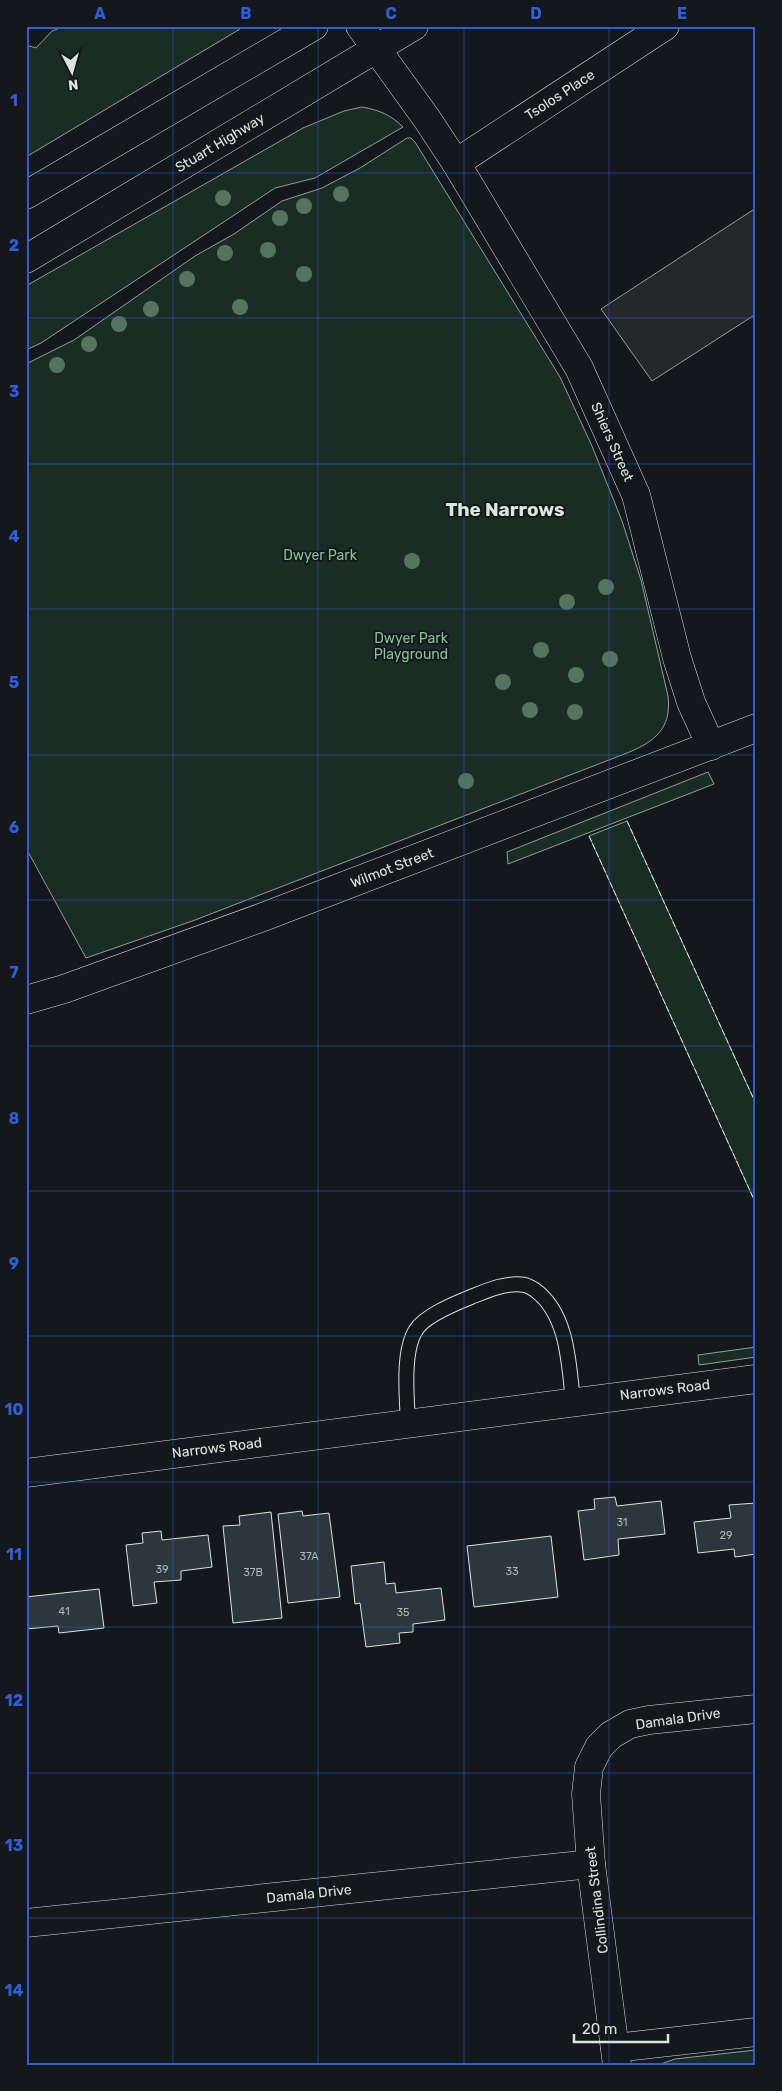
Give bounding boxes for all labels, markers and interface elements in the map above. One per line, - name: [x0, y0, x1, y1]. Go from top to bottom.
- text: A: [94, 4, 106, 23]
- text: B: [240, 4, 252, 23]
- text: C: [385, 4, 397, 23]
- text: D: [530, 4, 542, 23]
- text: E: [677, 4, 687, 23]
- north arrow: [48, 48, 98, 98]
- street label: Tsolos Place: [522, 66, 598, 124]
- text: N: [67, 75, 79, 93]
- text: 1: [10, 91, 18, 110]
- street label: Stuart Highway: [172, 110, 268, 176]
- text: 2: [9, 236, 19, 255]
- text: 3: [9, 382, 19, 401]
- street label: Shiers Street: [587, 400, 637, 485]
- district label: The Narrows: [446, 498, 564, 521]
- text: 4: [9, 527, 20, 546]
- park label: Dwyer Park: [283, 547, 358, 564]
- park label: Dwyer Park Playground: [374, 630, 449, 663]
- text: 5: [9, 673, 19, 692]
- text: 6: [9, 818, 19, 837]
- street label: Wilmot Street: [348, 844, 437, 892]
- text: 7: [9, 963, 19, 982]
- text: 8: [9, 1109, 20, 1128]
- text: 9: [9, 1254, 19, 1273]
- street label: Narrows Road: [619, 1376, 711, 1404]
- text: 10: [5, 1400, 24, 1419]
- street label: Narrows Road: [171, 1434, 263, 1462]
- house number: 31: [616, 1516, 628, 1529]
- house number: 29: [720, 1529, 732, 1542]
- text: 11: [6, 1545, 22, 1564]
- house number: 37A: [299, 1550, 319, 1563]
- house number: 39: [155, 1563, 169, 1576]
- house number: 33: [505, 1565, 519, 1578]
- house number: 37B: [243, 1566, 263, 1579]
- house number: 41: [58, 1605, 70, 1618]
- house number: 35: [396, 1606, 410, 1619]
- text: 12: [5, 1691, 23, 1710]
- street label: Damala Drive: [634, 1705, 722, 1733]
- text: 13: [5, 1836, 23, 1855]
- street label: Collindina Street: [582, 1845, 612, 1955]
- street label: Damala Drive: [265, 1881, 353, 1907]
- text: 14: [5, 1981, 24, 2000]
- scale bar: [574, 2011, 668, 2043]
- text: 20 m: [582, 2020, 617, 2038]

